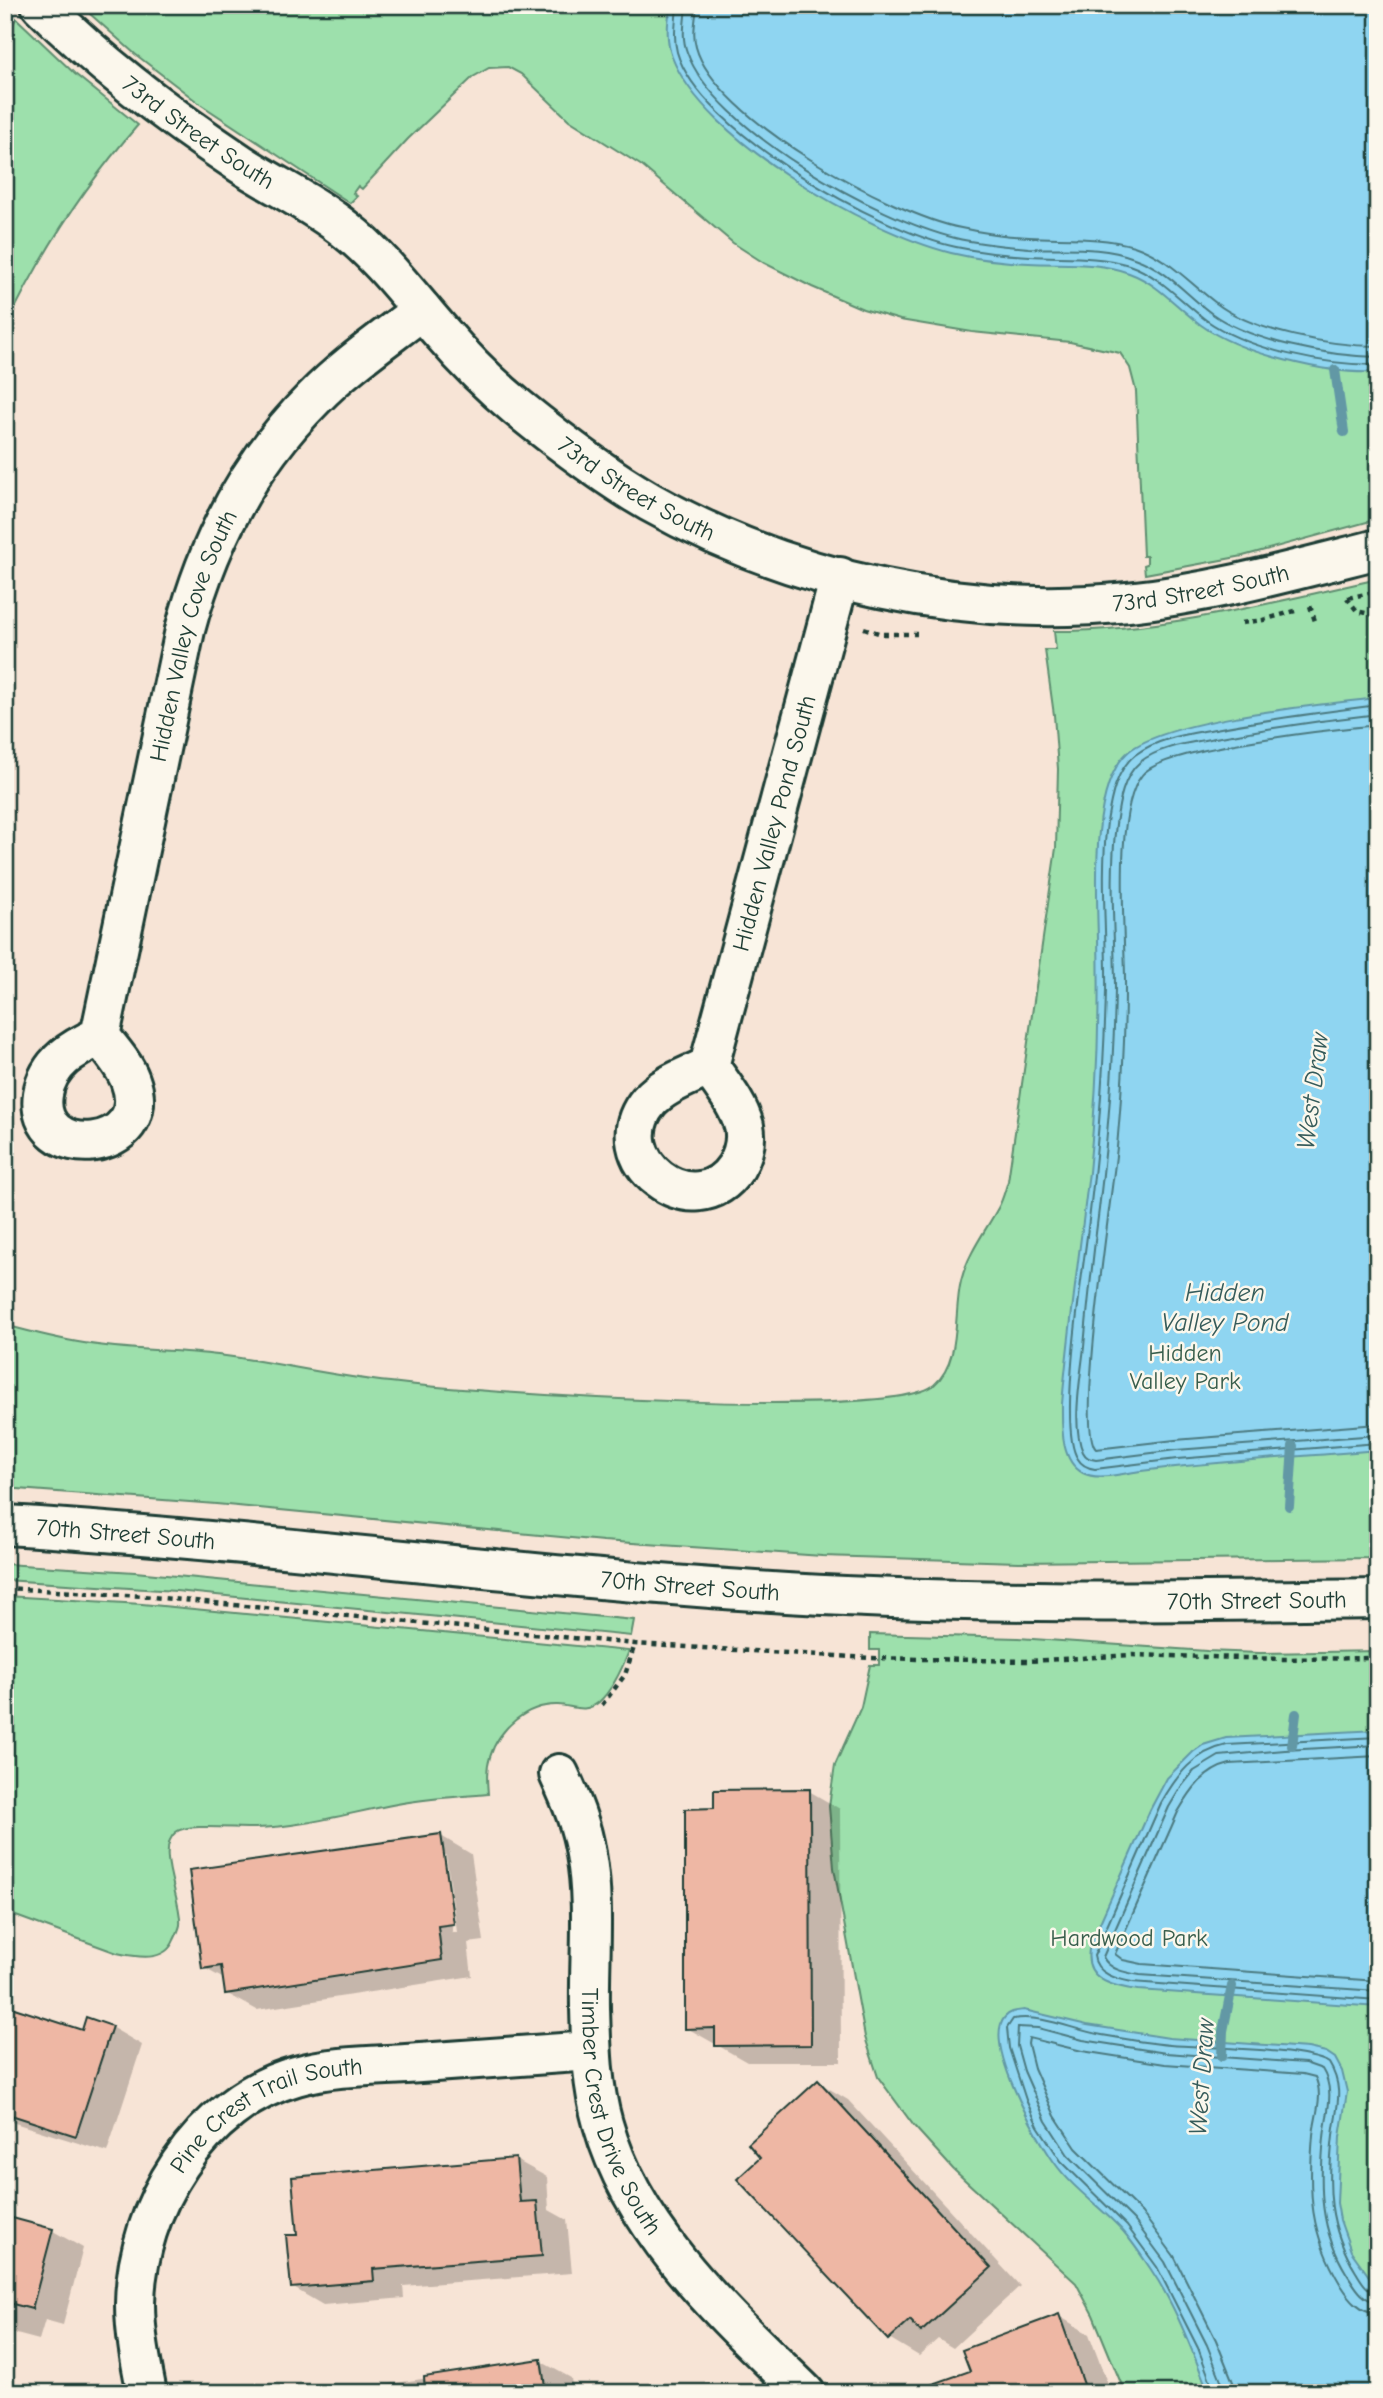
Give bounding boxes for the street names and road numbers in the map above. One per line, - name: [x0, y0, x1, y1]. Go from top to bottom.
- street label: 73rd Street South: [117, 69, 279, 195]
- street label: 73rd Street South: [552, 431, 720, 547]
- street label: Hidden Valley Cove South: [144, 505, 243, 764]
- street label: 73rd Street South: [1111, 558, 1292, 617]
- street label: Hidden Valley Pond South: [726, 692, 822, 954]
- street label: 70th Street South: [35, 1513, 217, 1555]
- street label: 70th Street South: [599, 1565, 781, 1607]
- street label: 70th Street South: [1167, 1585, 1347, 1615]
- street label: Timber Crest Drive South: [576, 1988, 668, 2240]
- street label: Pine Crest Trail South: [164, 2052, 363, 2178]

